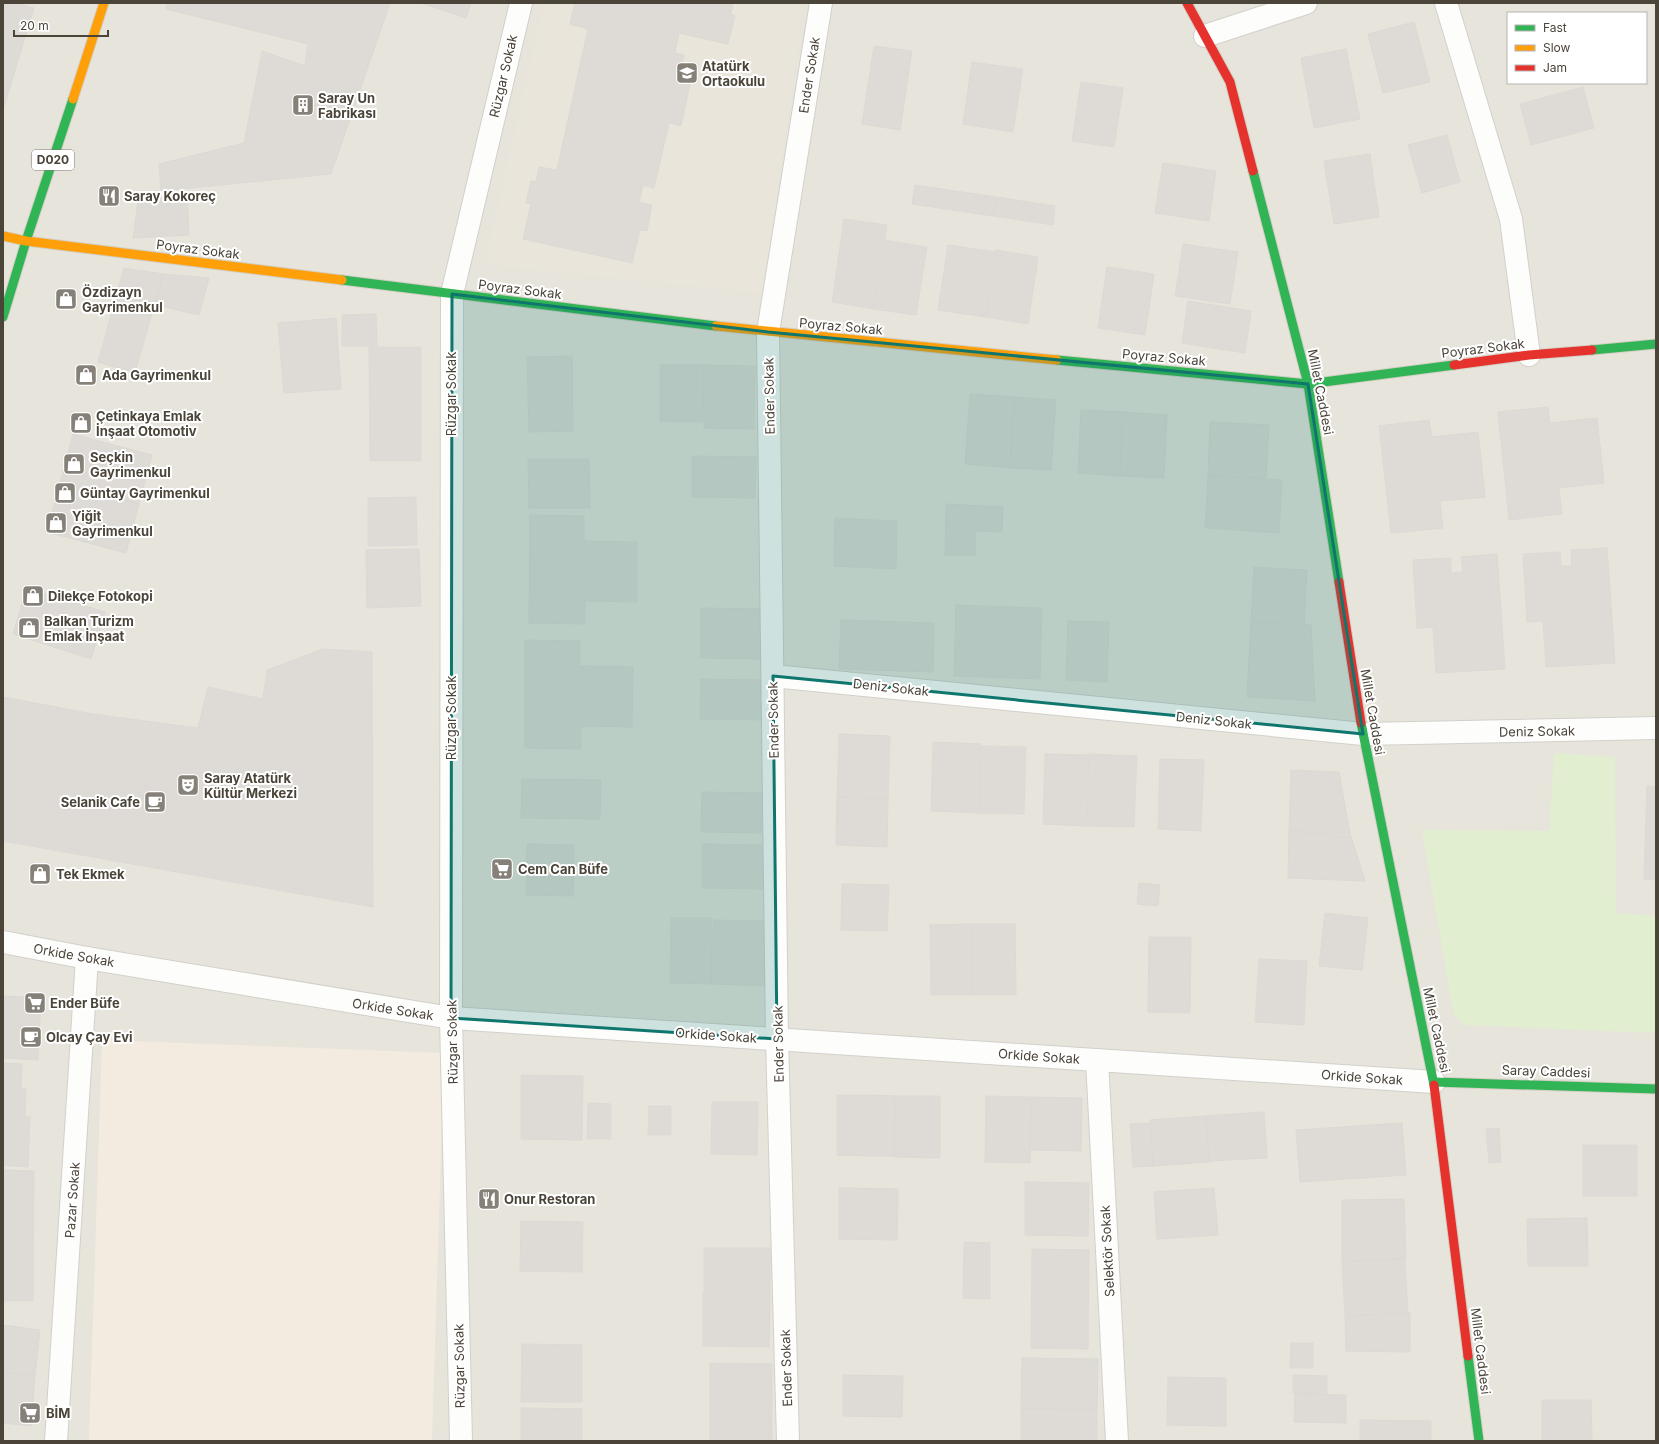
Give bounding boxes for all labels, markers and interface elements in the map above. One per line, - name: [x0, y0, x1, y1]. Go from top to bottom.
- scale bar: [14, 12, 108, 38]
- legend: [1507, 12, 1647, 84]
- text: 20 m: [20, 18, 49, 33]
- text: Fast: [1543, 20, 1567, 35]
- street label: Rüzgar Sokak: [486, 33, 520, 119]
- street label: Ender Sokak: [795, 36, 823, 114]
- text: Slow: [1543, 40, 1571, 55]
- place label: Atatürk Ortaokulu: [702, 58, 765, 89]
- school or university icon: Atatürk Ortaokulu: [674, 60, 700, 86]
- text: Jam: [1543, 60, 1567, 75]
- place label: Saray Un Fabrikası: [318, 90, 376, 121]
- building icon: Saray Un Fabrikası: [290, 92, 316, 118]
- road number: D020: [32, 150, 74, 170]
- restaurant icon: Saray Kokoreç: [96, 183, 122, 209]
- place label: Saray Kokoreç: [124, 188, 216, 204]
- street label: Poyraz Sokak: [155, 236, 241, 262]
- street label: Poyraz Sokak: [477, 276, 563, 302]
- place label: Özdizayn Gayrimenkul: [82, 284, 163, 315]
- shop icon: Özdizayn Gayrimenkul: [53, 286, 79, 312]
- street label: Poyraz Sokak: [799, 314, 883, 338]
- street label: Poyraz Sokak: [1440, 335, 1526, 361]
- street label: Poyraz Sokak: [1122, 345, 1206, 369]
- street label: Millet Caddesi: [1305, 348, 1337, 436]
- street label: Rüzgar Sokak: [443, 352, 459, 436]
- street label: Ender Sokak: [760, 357, 778, 435]
- shop icon: Ada Gayrimenkul: [73, 362, 99, 388]
- place label: Ada Gayrimenkul: [102, 367, 211, 383]
- place label: Çetinkaya Emlak İnşaat Otomotiv: [96, 408, 202, 439]
- shop icon: Çetinkaya Emlak İnşaat Otomotiv: [68, 410, 94, 436]
- place label: Seçkin Gayrimenkul: [90, 449, 171, 480]
- shop icon: Seçkin Gayrimenkul: [61, 451, 87, 477]
- shop icon: Güntay Gayrimenkul: [52, 480, 78, 506]
- place label: Güntay Gayrimenkul: [80, 485, 210, 501]
- place label: Yiğit Gayrimenkul: [72, 508, 153, 539]
- shop icon: Yiğit Gayrimenkul: [43, 510, 69, 536]
- shop icon: Dilekçe Fotokopi: [20, 583, 46, 609]
- place label: Dilekçe Fotokopi: [48, 588, 153, 604]
- place label: Balkan Turizm Emlak İnşaat: [44, 613, 134, 644]
- shop icon: Balkan Turizm Emlak İnşaat: [16, 615, 42, 641]
- street label: Millet Caddesi: [1358, 668, 1388, 756]
- street label: Deniz Sokak: [852, 675, 930, 699]
- street label: Rüzgar Sokak: [443, 676, 459, 760]
- street label: Ender Sokak: [764, 681, 782, 759]
- street label: Deniz Sokak: [1175, 708, 1253, 732]
- street label: Deniz Sokak: [1499, 722, 1575, 740]
- place label: Saray Atatürk Kültür Merkezi: [204, 770, 297, 801]
- theatre icon: Saray Atatürk Kültür Merkezi: [175, 772, 201, 798]
- cafe icon: Selanik Cafe: [142, 789, 168, 815]
- place label: Selanik Cafe: [61, 794, 140, 810]
- supermarket icon: Cem Can Büfe: [489, 856, 515, 882]
- shop icon: Tek Ekmek: [27, 861, 53, 887]
- place label: Cem Can Büfe: [518, 861, 608, 877]
- place label: Tek Ekmek: [56, 866, 125, 882]
- street label: Orkide Sokak: [32, 940, 116, 970]
- street label: Millet Caddesi: [1420, 986, 1454, 1074]
- supermarket icon: Ender Büfe: [22, 990, 48, 1016]
- place label: Ender Büfe: [50, 995, 120, 1011]
- street label: Orkide Sokak: [351, 995, 435, 1023]
- street label: Rüzgar Sokak: [443, 1000, 461, 1084]
- street label: Ender Sokak: [769, 1005, 787, 1083]
- cafe icon: Olcay Çay Evi: [18, 1024, 44, 1050]
- street label: Orkide Sokak: [674, 1024, 758, 1046]
- place label: Olcay Çay Evi: [46, 1029, 133, 1045]
- street label: Orkide Sokak: [997, 1045, 1081, 1067]
- street label: Saray Caddesi: [1501, 1061, 1591, 1081]
- street label: Orkide Sokak: [1320, 1066, 1404, 1088]
- street label: Pazar Sokak: [61, 1161, 83, 1239]
- restaurant icon: Onur Restoran: [476, 1186, 502, 1212]
- place label: Onur Restoran: [504, 1191, 595, 1207]
- street label: Selektör Sokak: [1097, 1205, 1117, 1297]
- street label: Millet Caddesi: [1468, 1307, 1494, 1395]
- street label: Rüzgar Sokak: [450, 1324, 468, 1408]
- street label: Ender Sokak: [777, 1329, 795, 1407]
- supermarket icon: BİM: [17, 1400, 43, 1426]
- place label: BİM: [46, 1405, 70, 1421]

